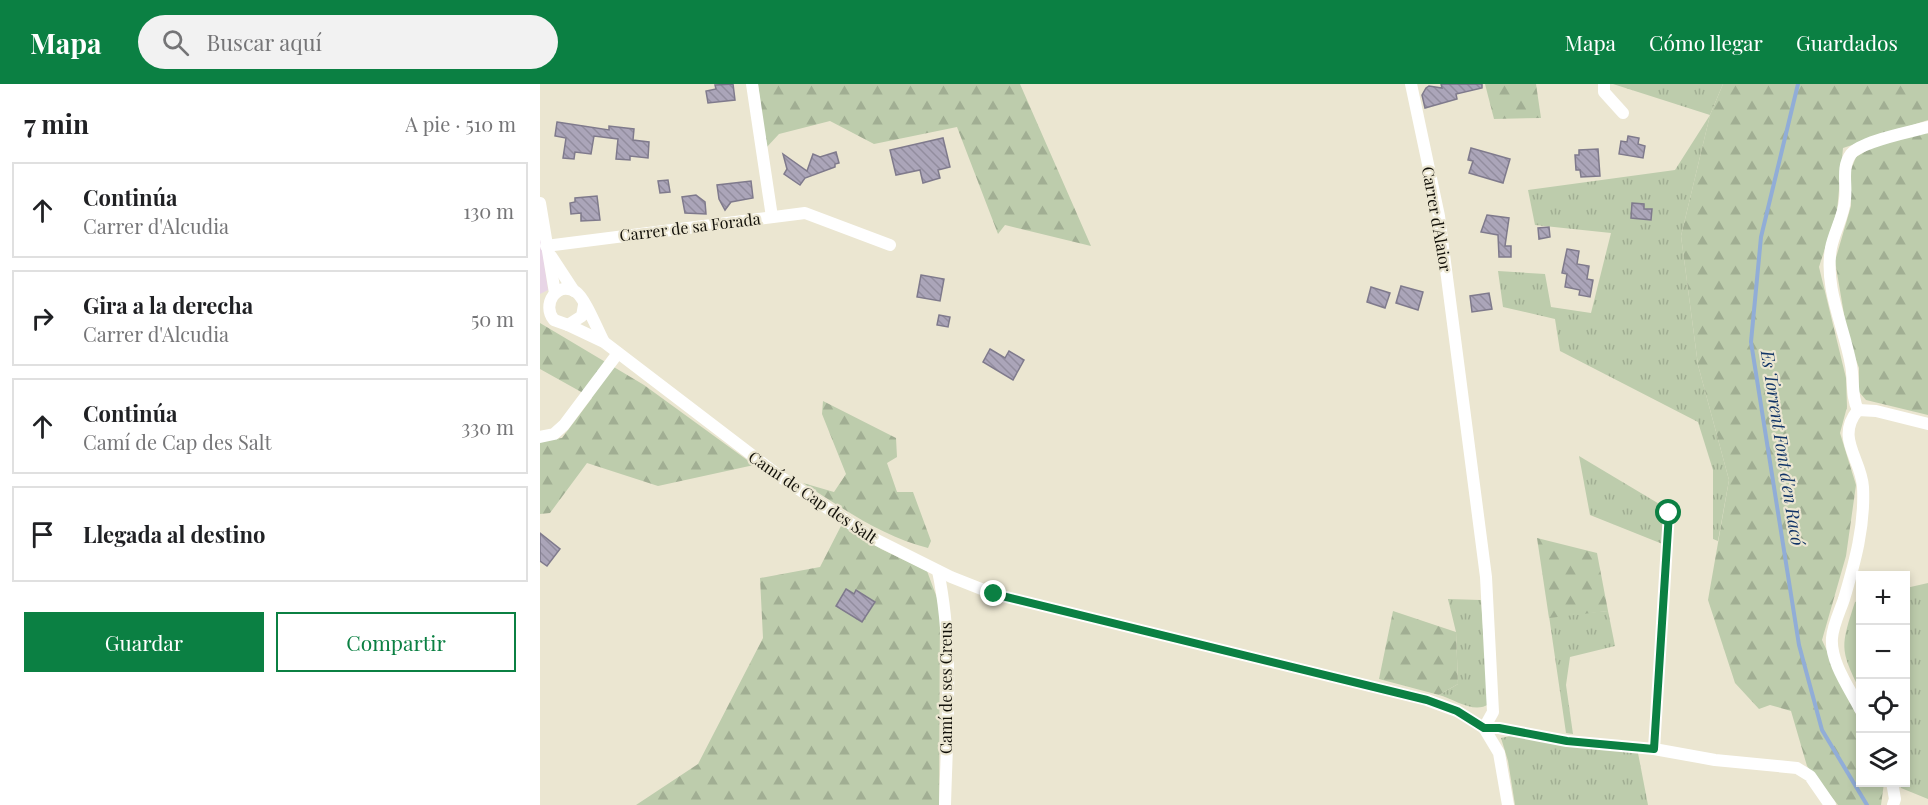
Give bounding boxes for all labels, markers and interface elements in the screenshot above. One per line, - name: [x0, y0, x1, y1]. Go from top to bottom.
- search box: [138, 15, 558, 69]
- text: Mapa: [30, 24, 102, 61]
- icon: search: [159, 26, 192, 59]
- text: Buscar aquí: [207, 27, 322, 57]
- text: Mapa: [1565, 28, 1616, 56]
- text: Cómo llegar: [1649, 28, 1763, 56]
- text: Guardados: [1796, 28, 1898, 56]
- text: 7 min: [24, 106, 89, 141]
- text: A pie · 510 m: [405, 110, 516, 137]
- street label: Carrer d'Alaior: [1418, 165, 1457, 273]
- text: Continúa: [83, 182, 177, 212]
- icon: ahead: [26, 194, 59, 227]
- text: 130 m: [463, 197, 514, 224]
- street label: Carrer de sa Forada: [618, 207, 762, 246]
- text: Carrer d'Alcudia: [83, 212, 229, 239]
- text: Gira a la derecha: [83, 290, 253, 320]
- icon: right: [26, 302, 59, 335]
- text: 50 m: [471, 305, 514, 332]
- text: Carrer d'Alcudia: [83, 320, 229, 347]
- water label: Es Torrent Font d'en Racó: [1756, 347, 1810, 548]
- text: Continúa: [83, 398, 177, 428]
- icon: ahead: [26, 410, 59, 443]
- text: 330 m: [461, 413, 514, 440]
- text: Camí de Cap des Salt: [83, 428, 272, 455]
- street label: Camí de Cap des Salt: [745, 446, 882, 548]
- route start: [1655, 499, 1681, 525]
- icon: arrive: [26, 518, 59, 551]
- text: Llegada al destino: [83, 519, 265, 549]
- map controls: [1856, 571, 1910, 787]
- button: +: [1856, 571, 1910, 625]
- route end: [980, 580, 1006, 606]
- button: Guardar: [24, 612, 264, 672]
- button: Compartir: [276, 612, 516, 672]
- street label: Camí de ses Creus: [935, 622, 956, 754]
- button: −: [1856, 625, 1910, 679]
- button: locate: [1856, 679, 1910, 733]
- button: layers: [1856, 733, 1910, 787]

